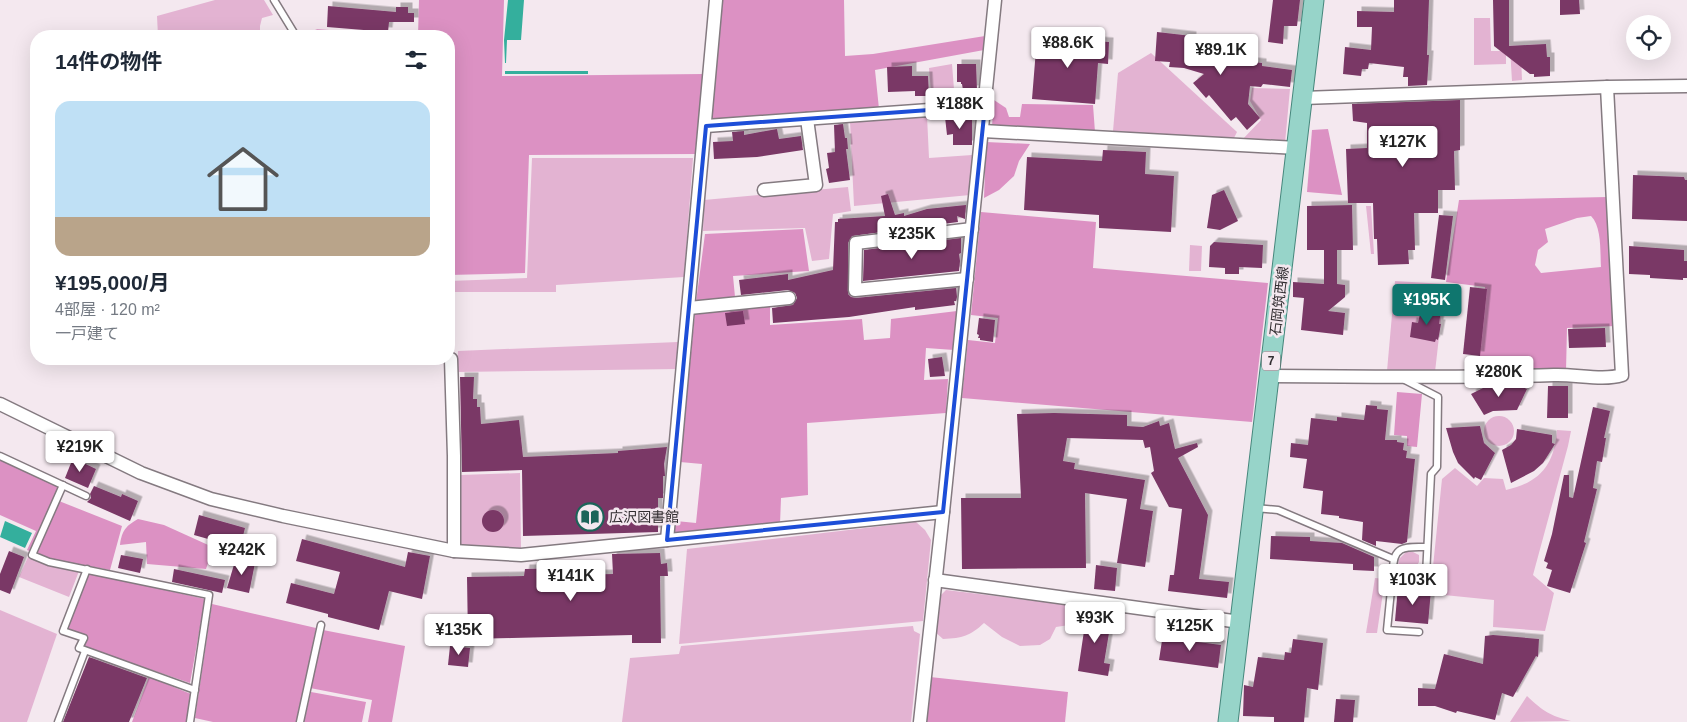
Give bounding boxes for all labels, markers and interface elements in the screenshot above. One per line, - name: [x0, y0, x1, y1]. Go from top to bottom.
- map controls: [1626, 15, 1671, 60]
- button: locate: [1626, 15, 1671, 60]
- pin: ¥88.6K: [1027, 27, 1109, 69]
- text: ¥88.6K: [1042, 34, 1094, 51]
- pin: ¥89.1K: [1180, 34, 1262, 76]
- text: ¥89.1K: [1195, 41, 1247, 58]
- icon: filters: [402, 46, 430, 74]
- text: 14件の物件: [55, 50, 162, 73]
- pin: ¥188K: [925, 88, 995, 130]
- text: ¥188K: [936, 95, 984, 112]
- pin: ¥127K: [1368, 126, 1438, 168]
- text: ¥127K: [1379, 133, 1427, 150]
- icon: home: [198, 134, 288, 224]
- pin: ¥235K: [877, 218, 947, 260]
- text: ¥235K: [888, 225, 936, 242]
- street label: 石岡筑西線: [1267, 265, 1291, 337]
- text: ¥195,000/月: [55, 271, 169, 294]
- pin: ¥195K: [1392, 284, 1462, 326]
- text: ¥195K: [1403, 291, 1451, 308]
- text: 4部屋 · 120 m²: [55, 301, 160, 318]
- text: 一戸建て: [55, 325, 119, 342]
- road number: 7: [1262, 352, 1280, 371]
- pin: ¥280K: [1464, 356, 1534, 398]
- text: ¥280K: [1475, 363, 1523, 380]
- pin: ¥219K: [45, 430, 115, 473]
- text: ¥219K: [56, 438, 104, 455]
- library icon: 広沢図書館: [575, 502, 605, 532]
- place label: 広沢図書館: [609, 509, 679, 525]
- pin: ¥242K: [207, 534, 277, 576]
- text: ¥242K: [218, 541, 266, 558]
- pin: ¥141K: [536, 560, 606, 602]
- pin: ¥103K: [1378, 564, 1448, 606]
- text: ¥141K: [547, 567, 595, 584]
- text: ¥103K: [1389, 571, 1437, 588]
- pin: ¥93K: [1065, 602, 1125, 644]
- text: ¥93K: [1076, 609, 1114, 626]
- pin: ¥125K: [1155, 610, 1225, 652]
- pin: ¥135K: [424, 614, 494, 656]
- text: ¥125K: [1166, 617, 1214, 634]
- text: ¥135K: [435, 621, 483, 638]

